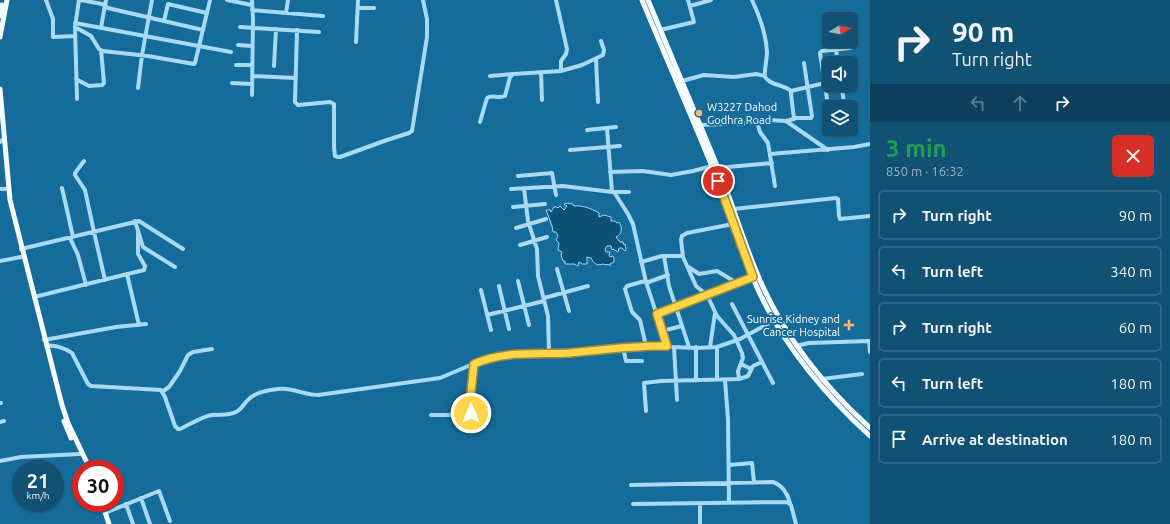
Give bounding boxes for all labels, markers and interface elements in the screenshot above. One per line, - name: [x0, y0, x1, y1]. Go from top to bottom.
- north arrow: [822, 12, 858, 48]
- map controls: [822, 12, 858, 136]
- icon: right: [886, 16, 938, 68]
- text: 90 m: [952, 16, 1014, 47]
- text: Turn right: [952, 49, 1032, 69]
- button: sound: [822, 56, 858, 92]
- icon: left: [967, 92, 989, 114]
- icon: ahead: [1009, 92, 1031, 114]
- icon: right: [1051, 92, 1073, 114]
- button: layers: [822, 100, 858, 136]
- place label: W3227 Dahod Godhra Road: [707, 101, 777, 126]
- marker: W3227 Dahod Godhra Road: [694, 108, 704, 118]
- text: 3 min: [886, 135, 947, 162]
- button: close: [1112, 135, 1154, 177]
- pin: [701, 164, 735, 198]
- text: 850 m · 16:32: [886, 164, 964, 178]
- icon: arrive: [707, 170, 729, 192]
- icon: right: [888, 204, 910, 226]
- text: Turn right: [922, 207, 992, 224]
- text: 90 m: [1119, 207, 1152, 224]
- icon: left: [888, 260, 910, 282]
- text: Turn left: [922, 263, 983, 280]
- text: 340 m: [1110, 263, 1152, 280]
- place label: Sunrise Kidney and Cancer Hospital: [747, 313, 840, 338]
- icon: right: [888, 316, 910, 338]
- marker: Sunrise Kidney and Cancer Hospital: [843, 319, 855, 331]
- text: Turn right: [922, 319, 992, 336]
- text: 60 m: [1119, 319, 1152, 336]
- icon: left: [888, 372, 910, 394]
- text: Turn left: [922, 375, 983, 392]
- text: 180 m: [1110, 375, 1152, 392]
- position arrow: [450, 392, 492, 434]
- icon: arrive: [888, 428, 910, 450]
- text: Arrive at destination: [922, 431, 1068, 448]
- text: 180 m: [1110, 431, 1152, 448]
- speed limit sign: 30: [72, 460, 124, 512]
- text: 21: [27, 469, 49, 492]
- text: km/h: [26, 490, 50, 501]

